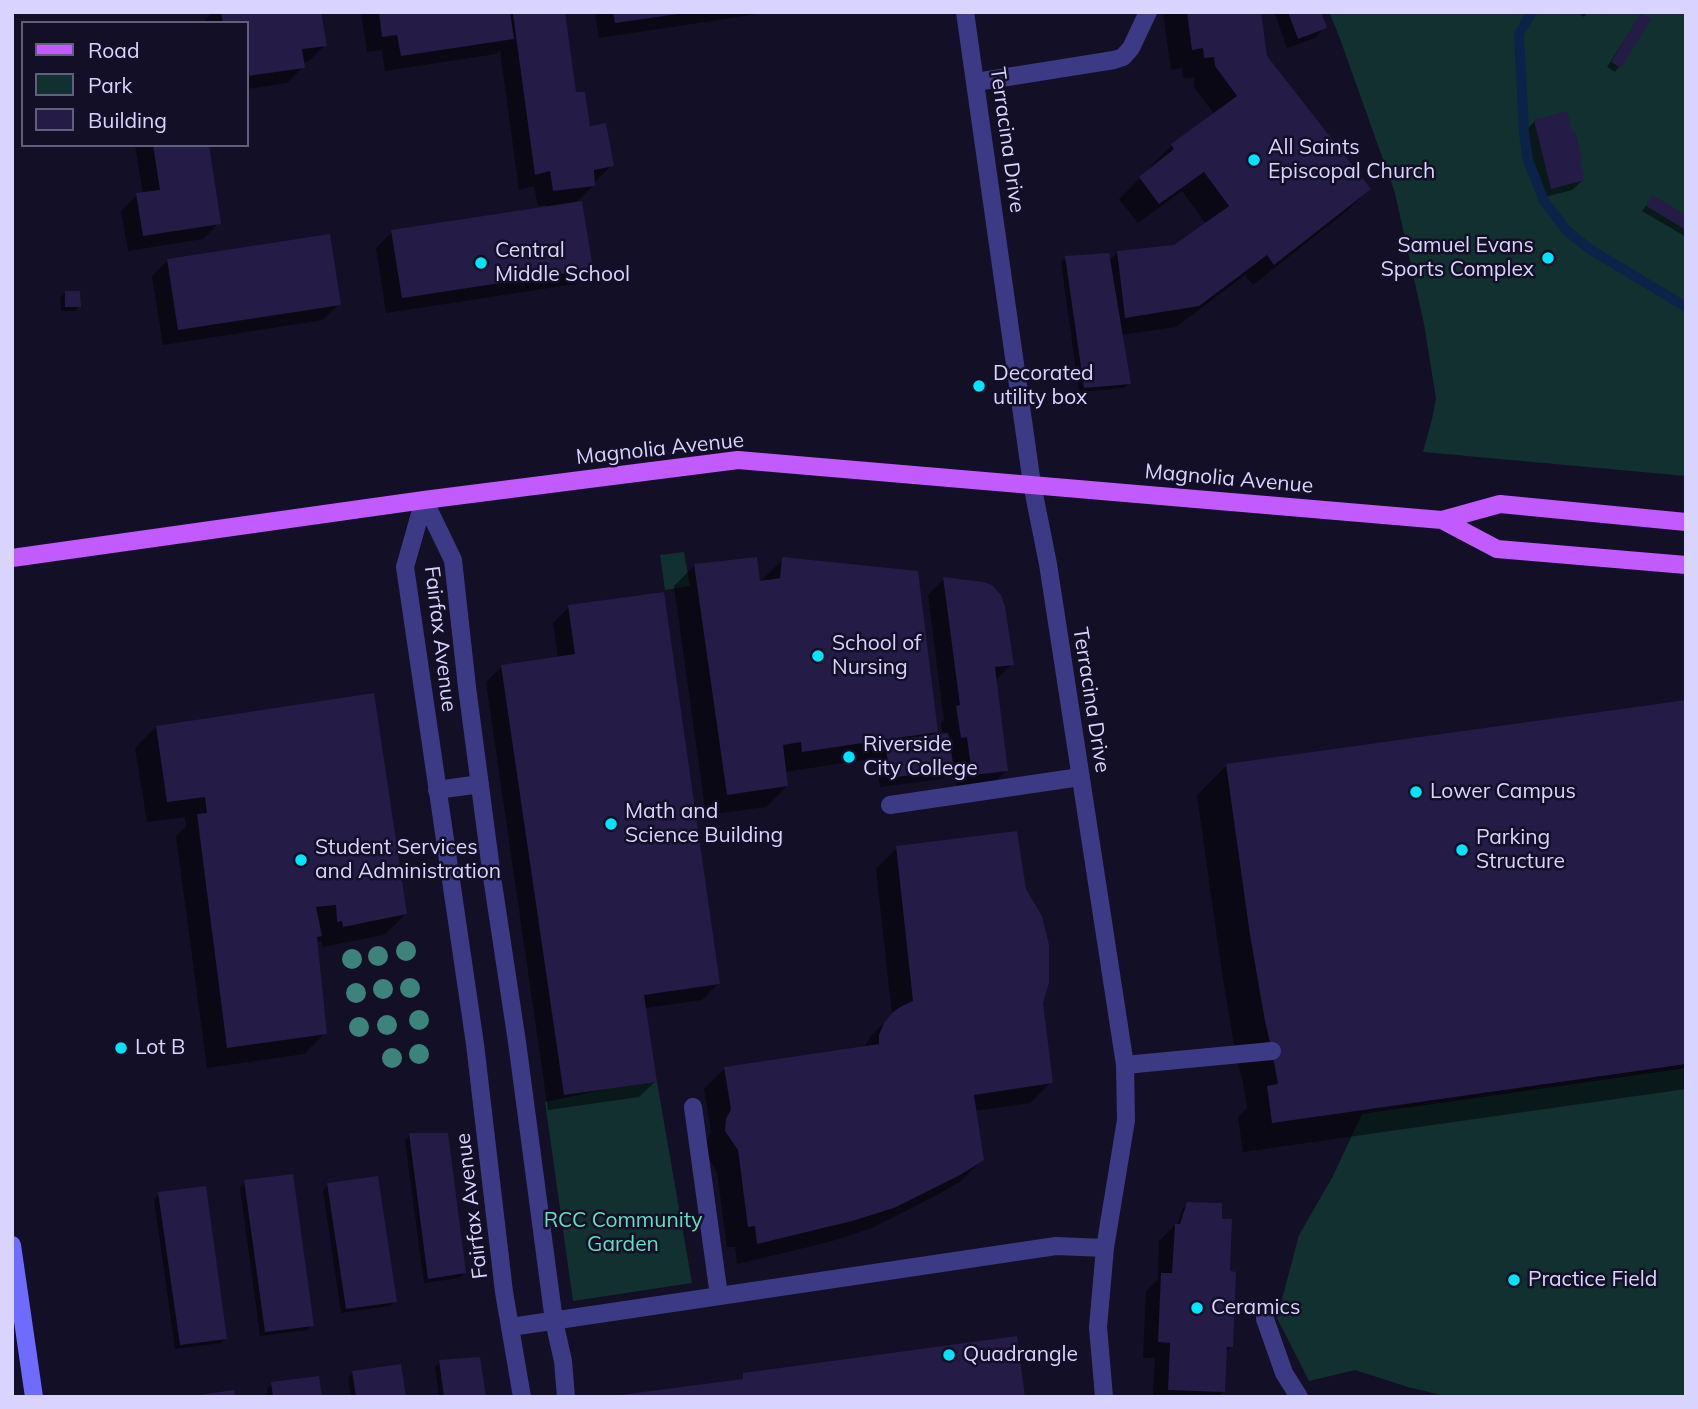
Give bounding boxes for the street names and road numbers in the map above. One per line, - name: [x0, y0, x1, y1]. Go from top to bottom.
- street label: Terracina Drive: [984, 66, 1030, 214]
- street label: Magnolia Avenue: [575, 428, 745, 470]
- street label: Magnolia Avenue: [1144, 459, 1314, 499]
- street label: Fairfax Avenue: [419, 565, 461, 713]
- street label: Terracina Drive: [1067, 626, 1115, 774]
- street label: Fairfax Avenue: [451, 1132, 493, 1280]

